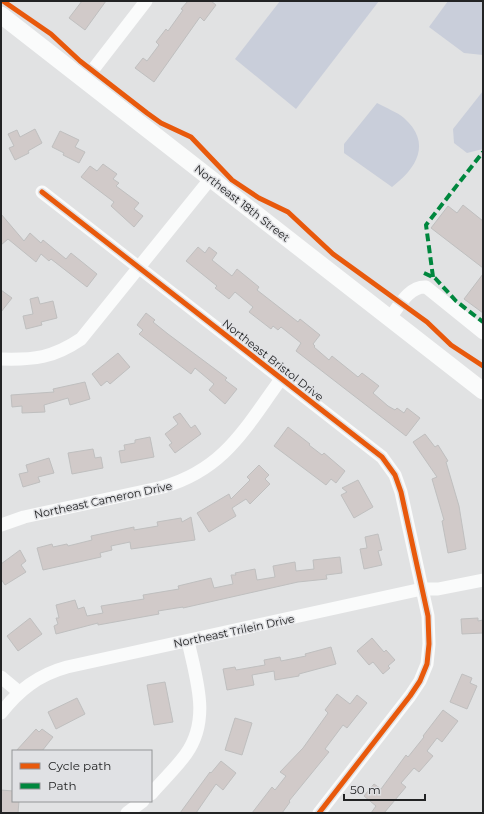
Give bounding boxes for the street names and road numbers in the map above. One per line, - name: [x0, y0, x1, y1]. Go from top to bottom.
- street label: Northeast 18th Street: [192, 161, 293, 245]
- street label: Northeast Bristol Drive: [220, 316, 327, 404]
- street label: Northeast Cameron Drive: [33, 478, 174, 521]
- street label: Northeast Trilein Drive: [172, 611, 296, 651]

